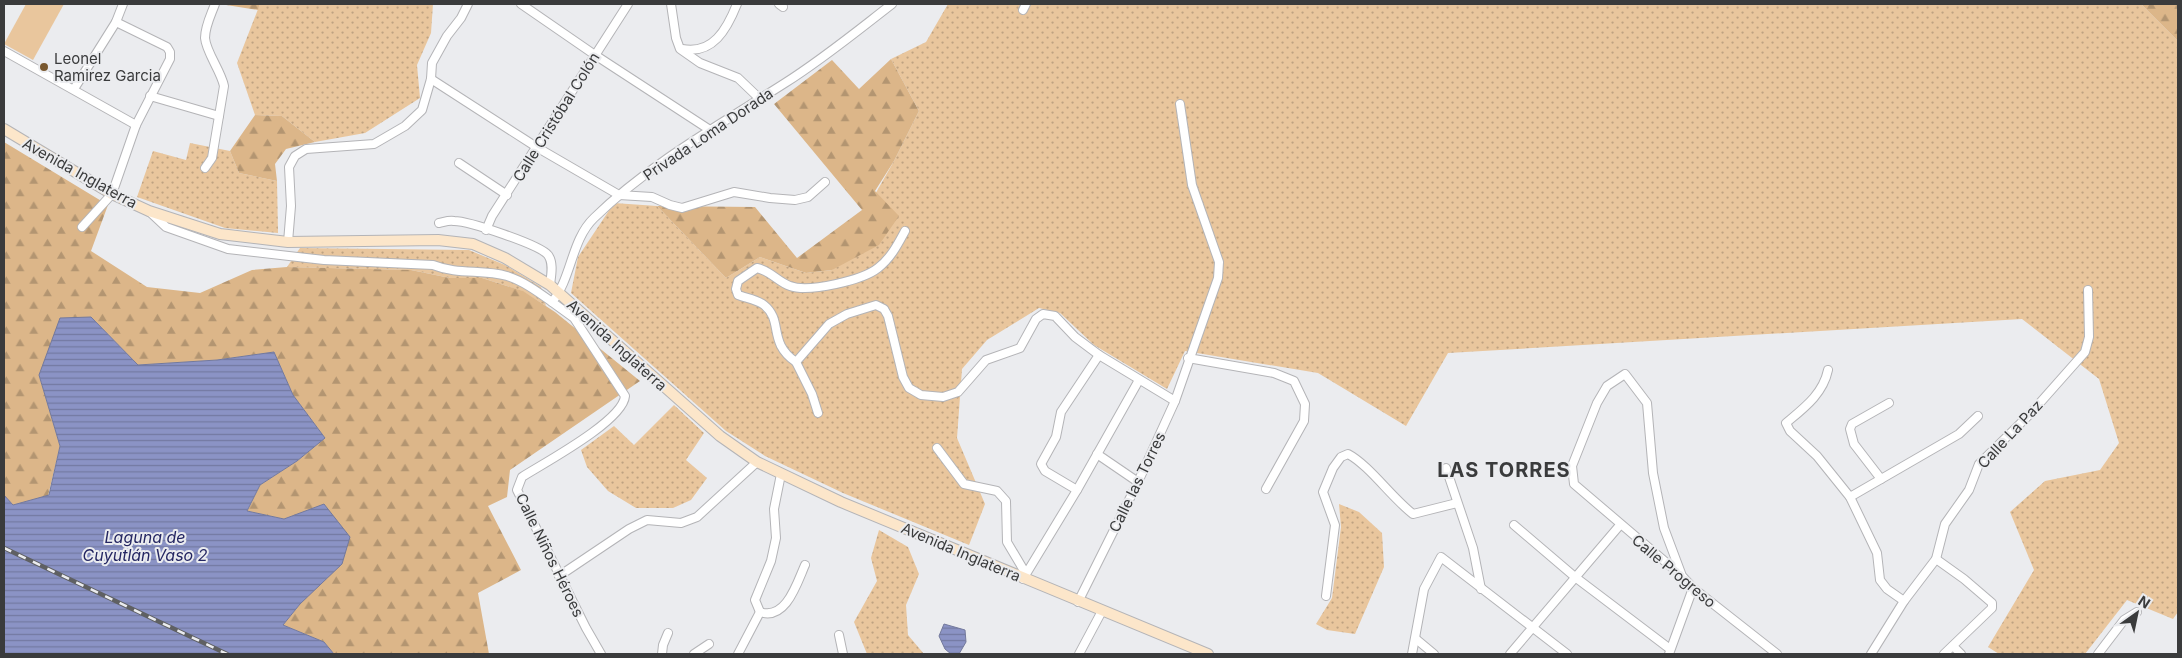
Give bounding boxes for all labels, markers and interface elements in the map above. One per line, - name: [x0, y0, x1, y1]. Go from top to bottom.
- place label: Leonel Ramirez Garcia: [54, 49, 161, 85]
- street label: Calle Cristóbal Colón: [509, 49, 603, 185]
- marker: Leonel Ramirez Garcia: [38, 61, 50, 73]
- street label: Privada Loma Dorada: [639, 83, 777, 185]
- street label: Avenida Inglaterra: [19, 134, 141, 212]
- street label: Avenida Inglaterra: [563, 295, 671, 395]
- street label: Calle La Paz: [1973, 396, 2047, 472]
- street label: Calle las Torres: [1105, 429, 1170, 535]
- district label: LAS TORRES: [1437, 458, 1571, 482]
- street label: Calle Niños Héroes: [512, 490, 588, 620]
- street label: Avenida Inglaterra: [898, 518, 1024, 586]
- water label: Laguna de Cuyutlán Vaso 2: [83, 527, 208, 565]
- street label: Calle Progreso: [1628, 530, 1720, 612]
- north arrow: [2112, 588, 2162, 638]
- text: N: [2135, 592, 2153, 612]

